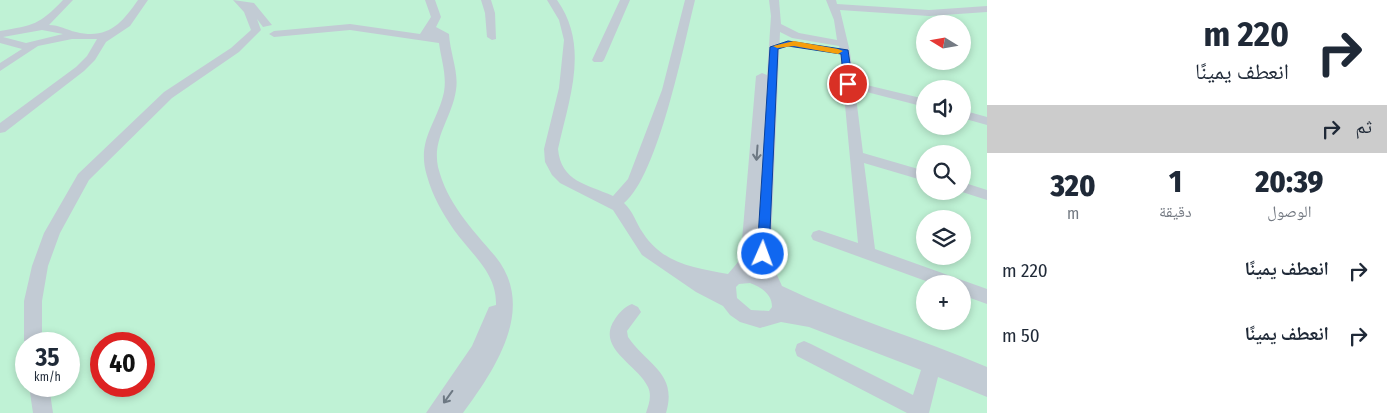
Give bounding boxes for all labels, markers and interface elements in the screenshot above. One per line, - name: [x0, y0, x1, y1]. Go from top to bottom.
- text: 220 m: [1203, 13, 1289, 55]
- north arrow: [916, 15, 971, 70]
- map controls: [916, 15, 971, 330]
- icon: right: [1307, 20, 1372, 85]
- text: انعطف يمينًا: [1195, 58, 1289, 85]
- pin: [827, 63, 869, 105]
- icon: arrive: [834, 70, 862, 98]
- button: sound: [916, 80, 971, 135]
- icon: right: [1317, 115, 1345, 143]
- text: ثم: [1355, 115, 1372, 138]
- one-way arrow: [752, 145, 761, 161]
- button: search: [916, 145, 971, 200]
- text: 1: [1169, 164, 1182, 200]
- text: 20:39: [1255, 164, 1323, 200]
- text: 320: [1051, 168, 1096, 204]
- text: دقيقة: [1159, 202, 1192, 221]
- text: الوصول: [1267, 202, 1311, 221]
- text: m: [1067, 204, 1079, 223]
- button: layers: [916, 210, 971, 265]
- position arrow: [736, 227, 788, 279]
- text: انعطف يمينًا: [1244, 257, 1329, 280]
- icon: right: [1344, 257, 1372, 285]
- text: 220 m: [1002, 259, 1048, 282]
- button: +: [916, 275, 971, 330]
- text: انعطف يمينًا: [1244, 322, 1329, 345]
- icon: right: [1344, 322, 1372, 350]
- text: 50 m: [1002, 324, 1040, 347]
- speed limit sign: 40: [90, 332, 155, 397]
- text: 35: [35, 343, 60, 373]
- text: km/h: [34, 370, 61, 384]
- one-way arrow: [443, 390, 454, 403]

